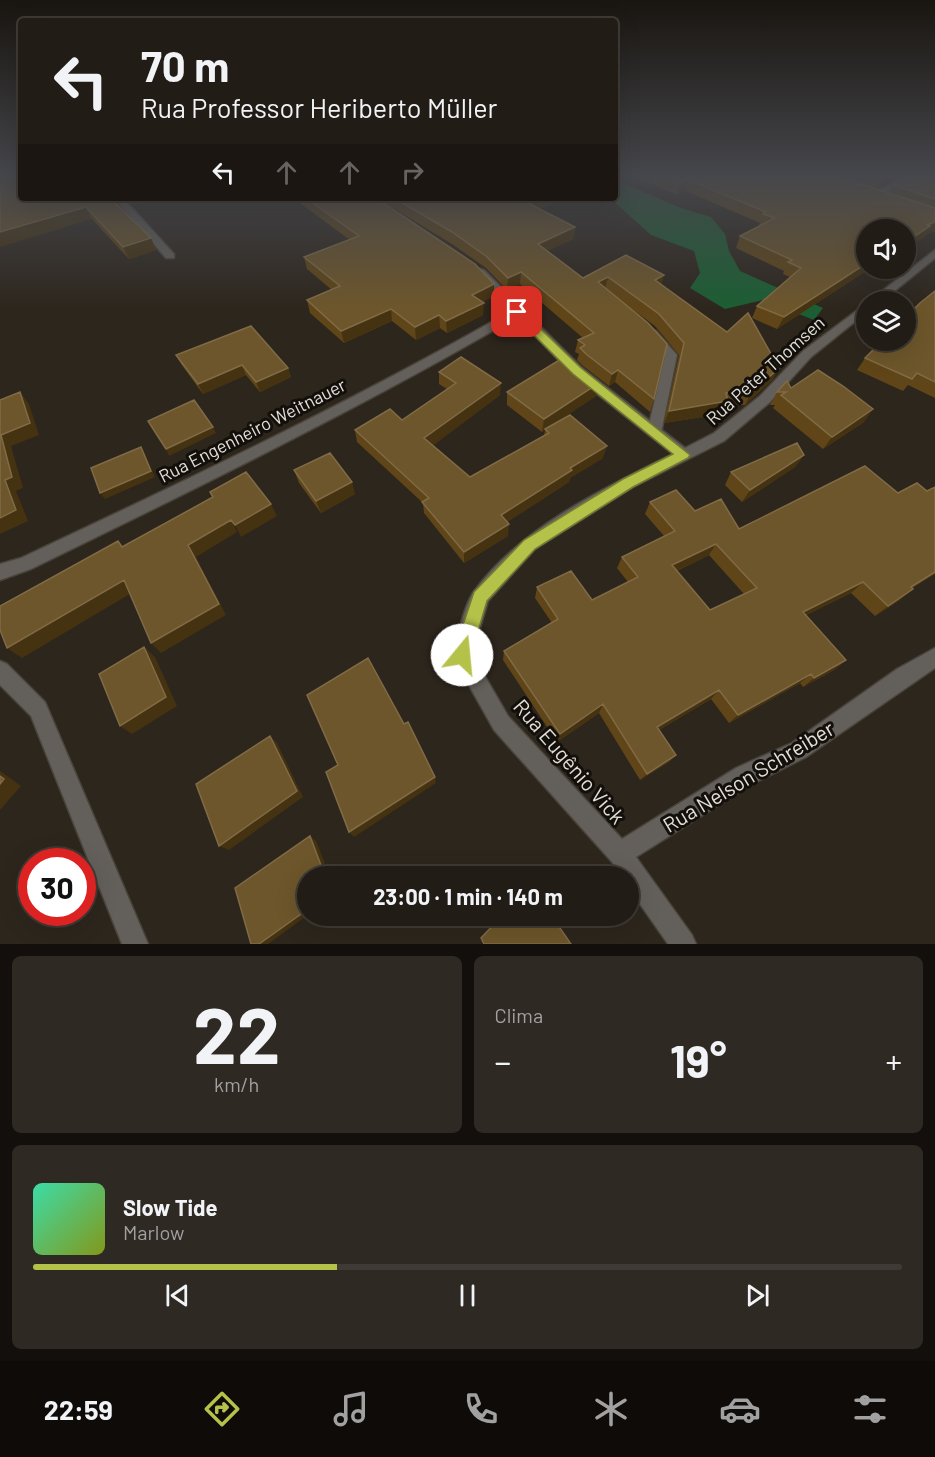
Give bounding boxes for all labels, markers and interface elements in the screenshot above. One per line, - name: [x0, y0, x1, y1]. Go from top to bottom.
- text: 70 m: [141, 40, 229, 90]
- icon: left: [42, 42, 120, 120]
- text: Rua Professor Heriberto Müller: [141, 91, 497, 123]
- icon: left: [207, 156, 240, 189]
- icon: ahead: [270, 156, 303, 189]
- icon: ahead: [333, 156, 366, 189]
- icon: right: [396, 156, 429, 189]
- map controls: [856, 219, 916, 351]
- button: sound: [856, 219, 916, 279]
- pin: [491, 286, 542, 337]
- button: layers: [856, 291, 916, 351]
- icon: arrive: [500, 295, 533, 328]
- street label: Rua Peter Thomsen: [701, 311, 829, 429]
- street label: Rua Engenheiro Weitnauer: [155, 373, 350, 487]
- position arrow: [430, 623, 494, 687]
- street label: Rua Eugênio Vick: [509, 694, 631, 828]
- street label: Rua Nelson Schreiber: [658, 715, 838, 837]
- speed limit sign: 30: [18, 848, 96, 926]
- text: 23:00 · 1 min · 140 m: [373, 883, 563, 909]
- text: 22: [193, 986, 280, 1080]
- text: Clima: [495, 1003, 543, 1027]
- text: 19°: [670, 1033, 727, 1087]
- text: −: [495, 1041, 511, 1081]
- text: +: [886, 1041, 902, 1081]
- text: km/h: [214, 1072, 259, 1096]
- text: Slow Tide: [123, 1194, 218, 1220]
- text: Marlow: [123, 1220, 184, 1244]
- icon: previous: [161, 1279, 194, 1312]
- icon: pause: [451, 1279, 484, 1312]
- icon: next: [741, 1279, 774, 1312]
- icon: directions: [201, 1388, 243, 1430]
- icon: music: [330, 1388, 372, 1430]
- icon: phone: [460, 1388, 502, 1430]
- icon: climate: [590, 1388, 632, 1430]
- icon: car: [719, 1388, 761, 1430]
- icon: filters: [849, 1388, 891, 1430]
- text: 22:59: [44, 1393, 113, 1425]

